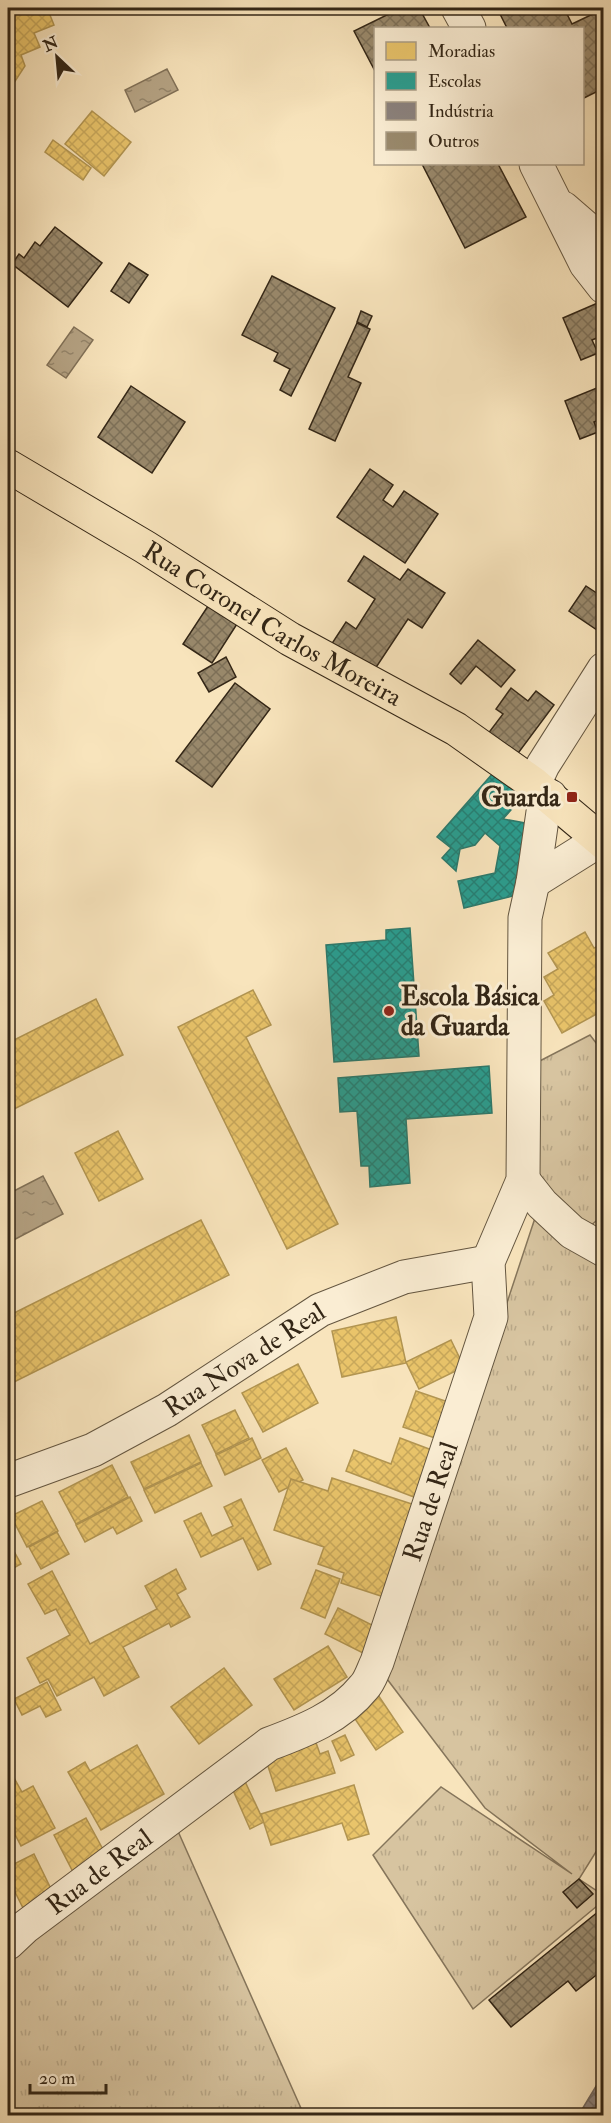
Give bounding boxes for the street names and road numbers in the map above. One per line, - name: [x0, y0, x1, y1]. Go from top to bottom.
- street label: Rua Coronel Carlos Moreira: [137, 535, 407, 714]
- street label: Rua Nova de Real: [158, 1296, 332, 1425]
- street label: Rua de Real: [396, 1438, 466, 1566]
- street label: Rua de Real: [41, 1822, 159, 1922]

